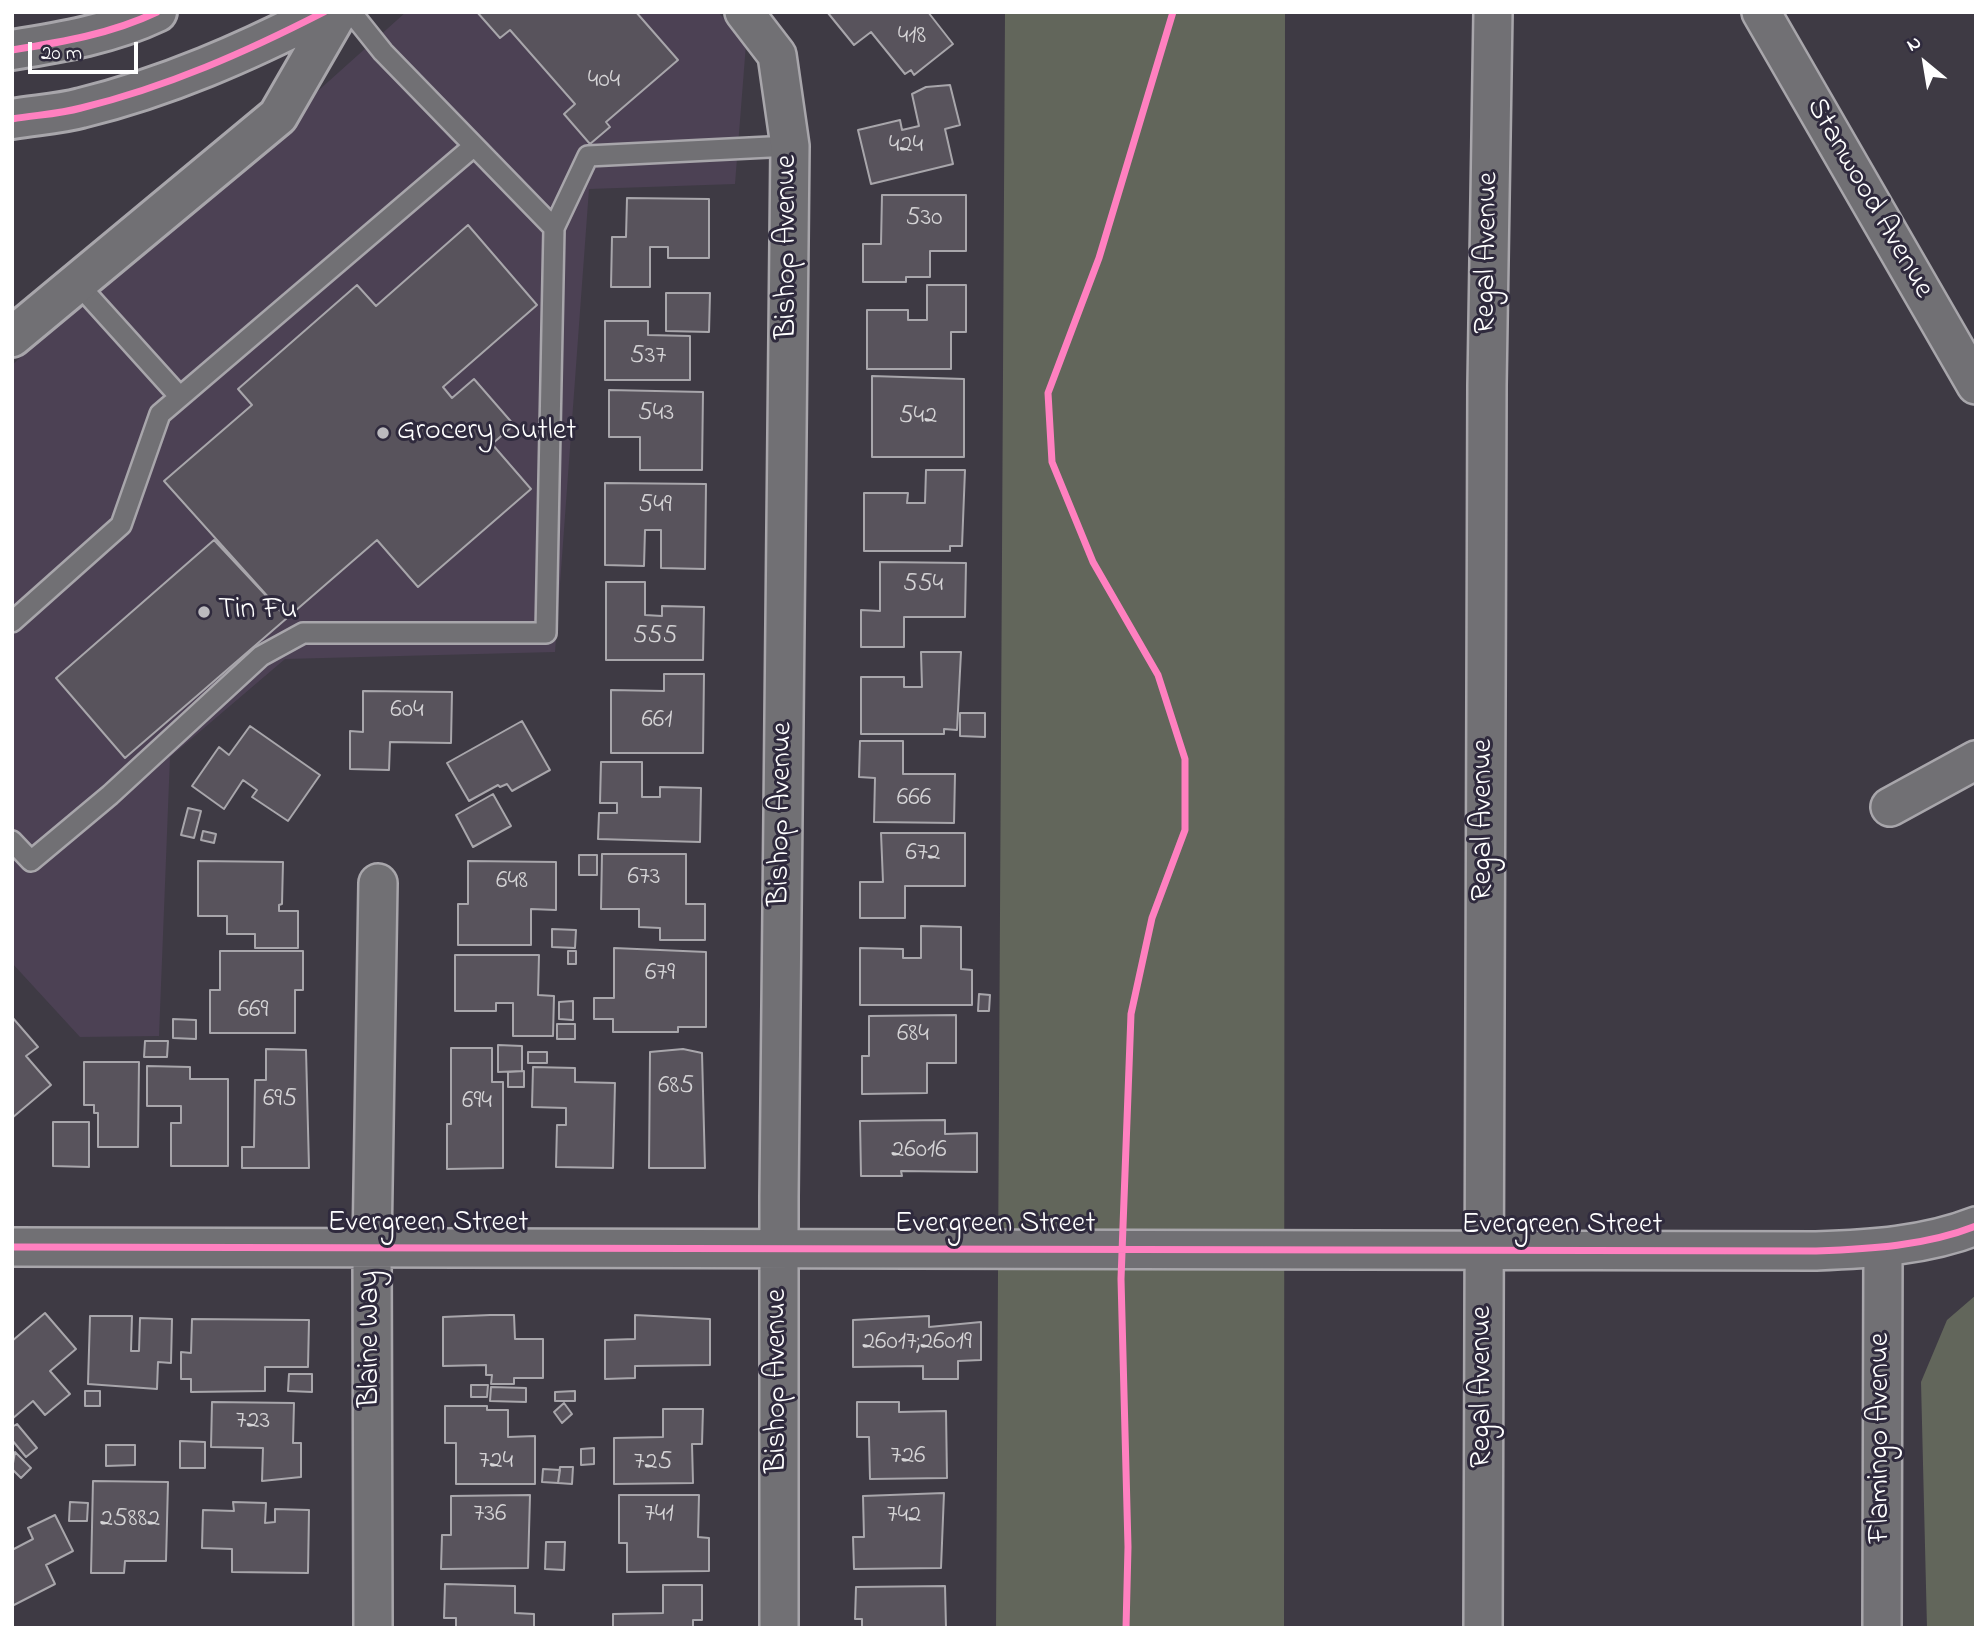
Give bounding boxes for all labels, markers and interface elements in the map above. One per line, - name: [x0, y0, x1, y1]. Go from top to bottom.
- house number: 418: [898, 22, 926, 54]
- scale bar: [32, 28, 142, 72]
- north arrow: [1890, 28, 1960, 98]
- text: N: [1902, 29, 1927, 59]
- text: 20 m: [41, 39, 82, 69]
- house number: 404: [588, 66, 620, 98]
- street label: Stanwood Avenue: [1796, 93, 1940, 305]
- house number: 424: [889, 131, 923, 163]
- street label: Bishop Avenue: [771, 155, 807, 339]
- street label: Regal Avenue: [1470, 172, 1508, 334]
- house number: 530: [906, 204, 942, 236]
- house number: 537: [630, 342, 666, 374]
- house number: 543: [638, 399, 674, 431]
- house number: 542: [899, 402, 937, 434]
- place label: Grocery Outlet: [397, 415, 576, 451]
- marker: Grocery Outlet: [375, 425, 391, 441]
- house number: 549: [638, 491, 672, 523]
- house number: 554: [903, 570, 943, 602]
- place label: Tin Fu: [218, 594, 297, 630]
- marker: Tin Fu: [196, 604, 212, 620]
- house number: 555: [633, 622, 677, 654]
- house number: 604: [390, 696, 424, 728]
- house number: 661: [641, 706, 673, 738]
- street label: Bishop Avenue: [763, 722, 803, 906]
- street label: Regal Avenue: [1467, 739, 1503, 901]
- house number: 666: [897, 784, 931, 816]
- house number: 672: [905, 839, 941, 871]
- house number: 673: [628, 863, 660, 895]
- house number: 648: [496, 867, 528, 899]
- house number: 679: [645, 959, 675, 991]
- house number: 669: [238, 996, 268, 1028]
- house number: 684: [897, 1020, 929, 1052]
- house number: 685: [658, 1072, 694, 1104]
- house number: 695: [263, 1085, 297, 1117]
- house number: 694: [462, 1087, 492, 1119]
- house number: 26016: [891, 1136, 947, 1168]
- street label: Evergreen Street: [328, 1207, 528, 1243]
- street label: Evergreen Street: [895, 1208, 1095, 1244]
- street label: Evergreen Street: [1462, 1209, 1662, 1245]
- street label: Blaine Way: [354, 1271, 390, 1407]
- street label: Bishop Avenue: [761, 1289, 797, 1473]
- street label: Regal Avenue: [1466, 1306, 1502, 1468]
- house number: 26017;26019: [862, 1328, 972, 1360]
- street label: Flamingo Avenue: [1864, 1333, 1900, 1543]
- house number: 723: [236, 1407, 270, 1439]
- house number: 726: [890, 1442, 926, 1474]
- house number: 724: [479, 1447, 513, 1479]
- house number: 725: [634, 1448, 672, 1480]
- house number: 736: [474, 1500, 506, 1532]
- house number: 741: [644, 1500, 674, 1532]
- house number: 742: [887, 1501, 921, 1533]
- house number: 25882: [100, 1505, 160, 1537]

